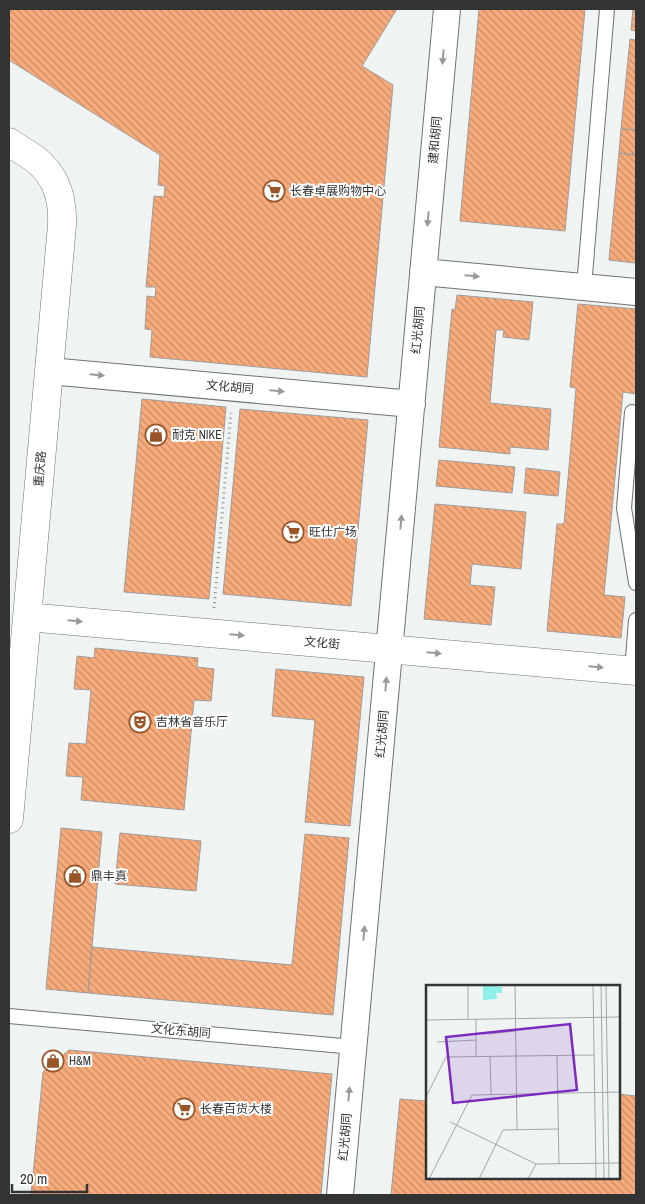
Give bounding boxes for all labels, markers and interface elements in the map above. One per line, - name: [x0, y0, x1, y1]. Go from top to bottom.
- one-way arrow: [438, 50, 446, 66]
- street label: 建和胡同: [425, 115, 445, 165]
- supermarket icon: 长春卓展购物中心: [262, 179, 286, 203]
- place label: 长春卓展购物中心: [290, 183, 386, 199]
- one-way arrow: [424, 211, 432, 227]
- one-way arrow: [464, 273, 480, 281]
- street label: 红光胡同: [408, 305, 428, 355]
- one-way arrow: [90, 371, 106, 379]
- street label: 文化胡同: [205, 377, 255, 397]
- one-way arrow: [269, 388, 285, 396]
- shop icon: 耐克 NIKE: [144, 423, 168, 447]
- place label: 耐克 NIKE: [172, 427, 222, 443]
- street label: 重庆路: [30, 450, 50, 488]
- one-way arrow: [397, 513, 405, 529]
- supermarket icon: 旺仕广场: [281, 520, 305, 544]
- place label: 旺仕广场: [309, 524, 357, 540]
- one-way arrow: [68, 617, 84, 625]
- one-way arrow: [230, 632, 246, 640]
- street label: 文化街: [303, 633, 341, 653]
- one-way arrow: [426, 649, 442, 657]
- one-way arrow: [588, 664, 604, 672]
- one-way arrow: [383, 675, 391, 691]
- street label: 红光胡同: [372, 709, 392, 759]
- theatre icon: 吉林省音乐厅: [128, 710, 152, 734]
- place label: 吉林省音乐厅: [156, 714, 228, 730]
- shop icon: 鼎丰真: [63, 864, 87, 888]
- place label: 鼎丰真: [91, 868, 127, 884]
- one-way arrow: [360, 924, 368, 940]
- inset map: [426, 985, 620, 1179]
- street label: 文化东胡同: [150, 1020, 212, 1042]
- shop icon: H&M: [41, 1049, 65, 1073]
- place label: H&M: [69, 1053, 91, 1069]
- one-way arrow: [345, 1086, 353, 1102]
- supermarket icon: 长春百货大楼: [172, 1097, 196, 1121]
- place label: 长春百货大楼: [200, 1101, 272, 1117]
- street label: 红光胡同: [335, 1112, 355, 1162]
- scale bar: [12, 1162, 88, 1194]
- text: 20 m: [20, 1168, 47, 1189]

